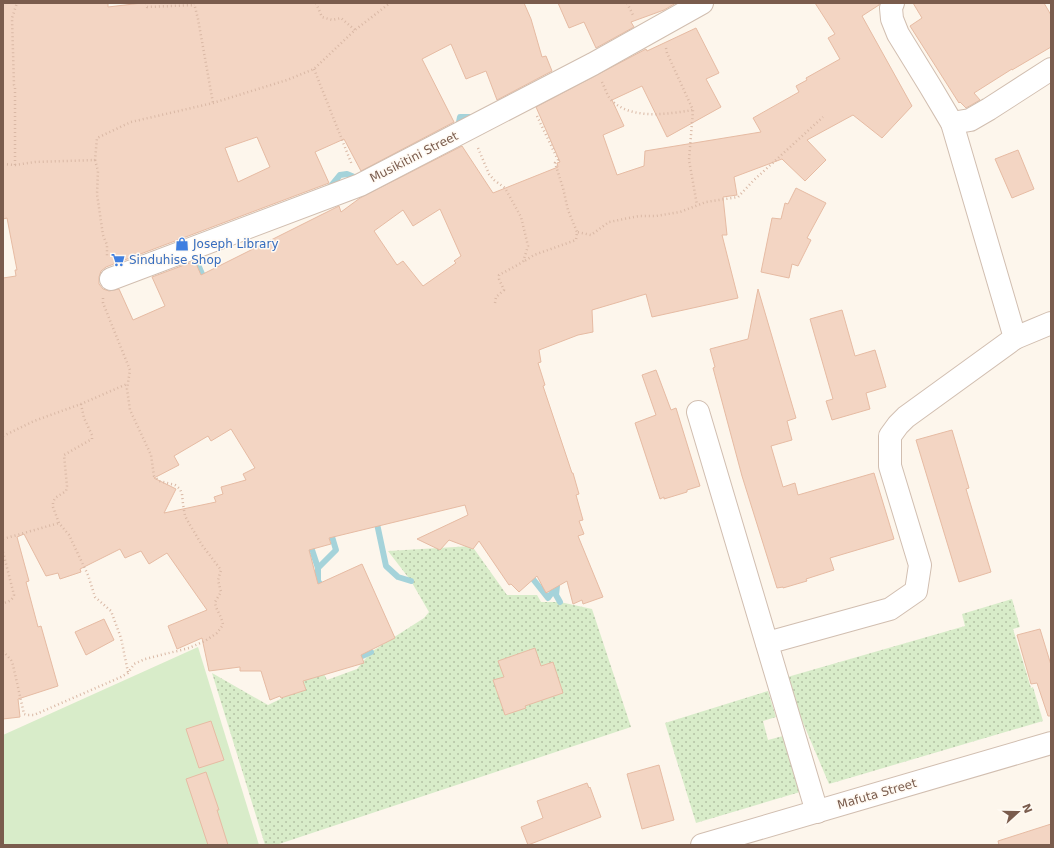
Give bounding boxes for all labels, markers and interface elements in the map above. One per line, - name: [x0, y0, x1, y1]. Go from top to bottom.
- street label: Musikitini Street: [368, 129, 461, 185]
- shop icon: Joseph Library: [174, 236, 190, 252]
- place label: Joseph Library: [192, 237, 279, 251]
- supermarket icon: Sinduhise Shop: [110, 252, 126, 268]
- place label: Sinduhise Shop: [129, 253, 221, 267]
- street label: Mafuta Street: [836, 776, 919, 812]
- north arrow: [998, 792, 1038, 832]
- text: N: [1019, 802, 1035, 815]

